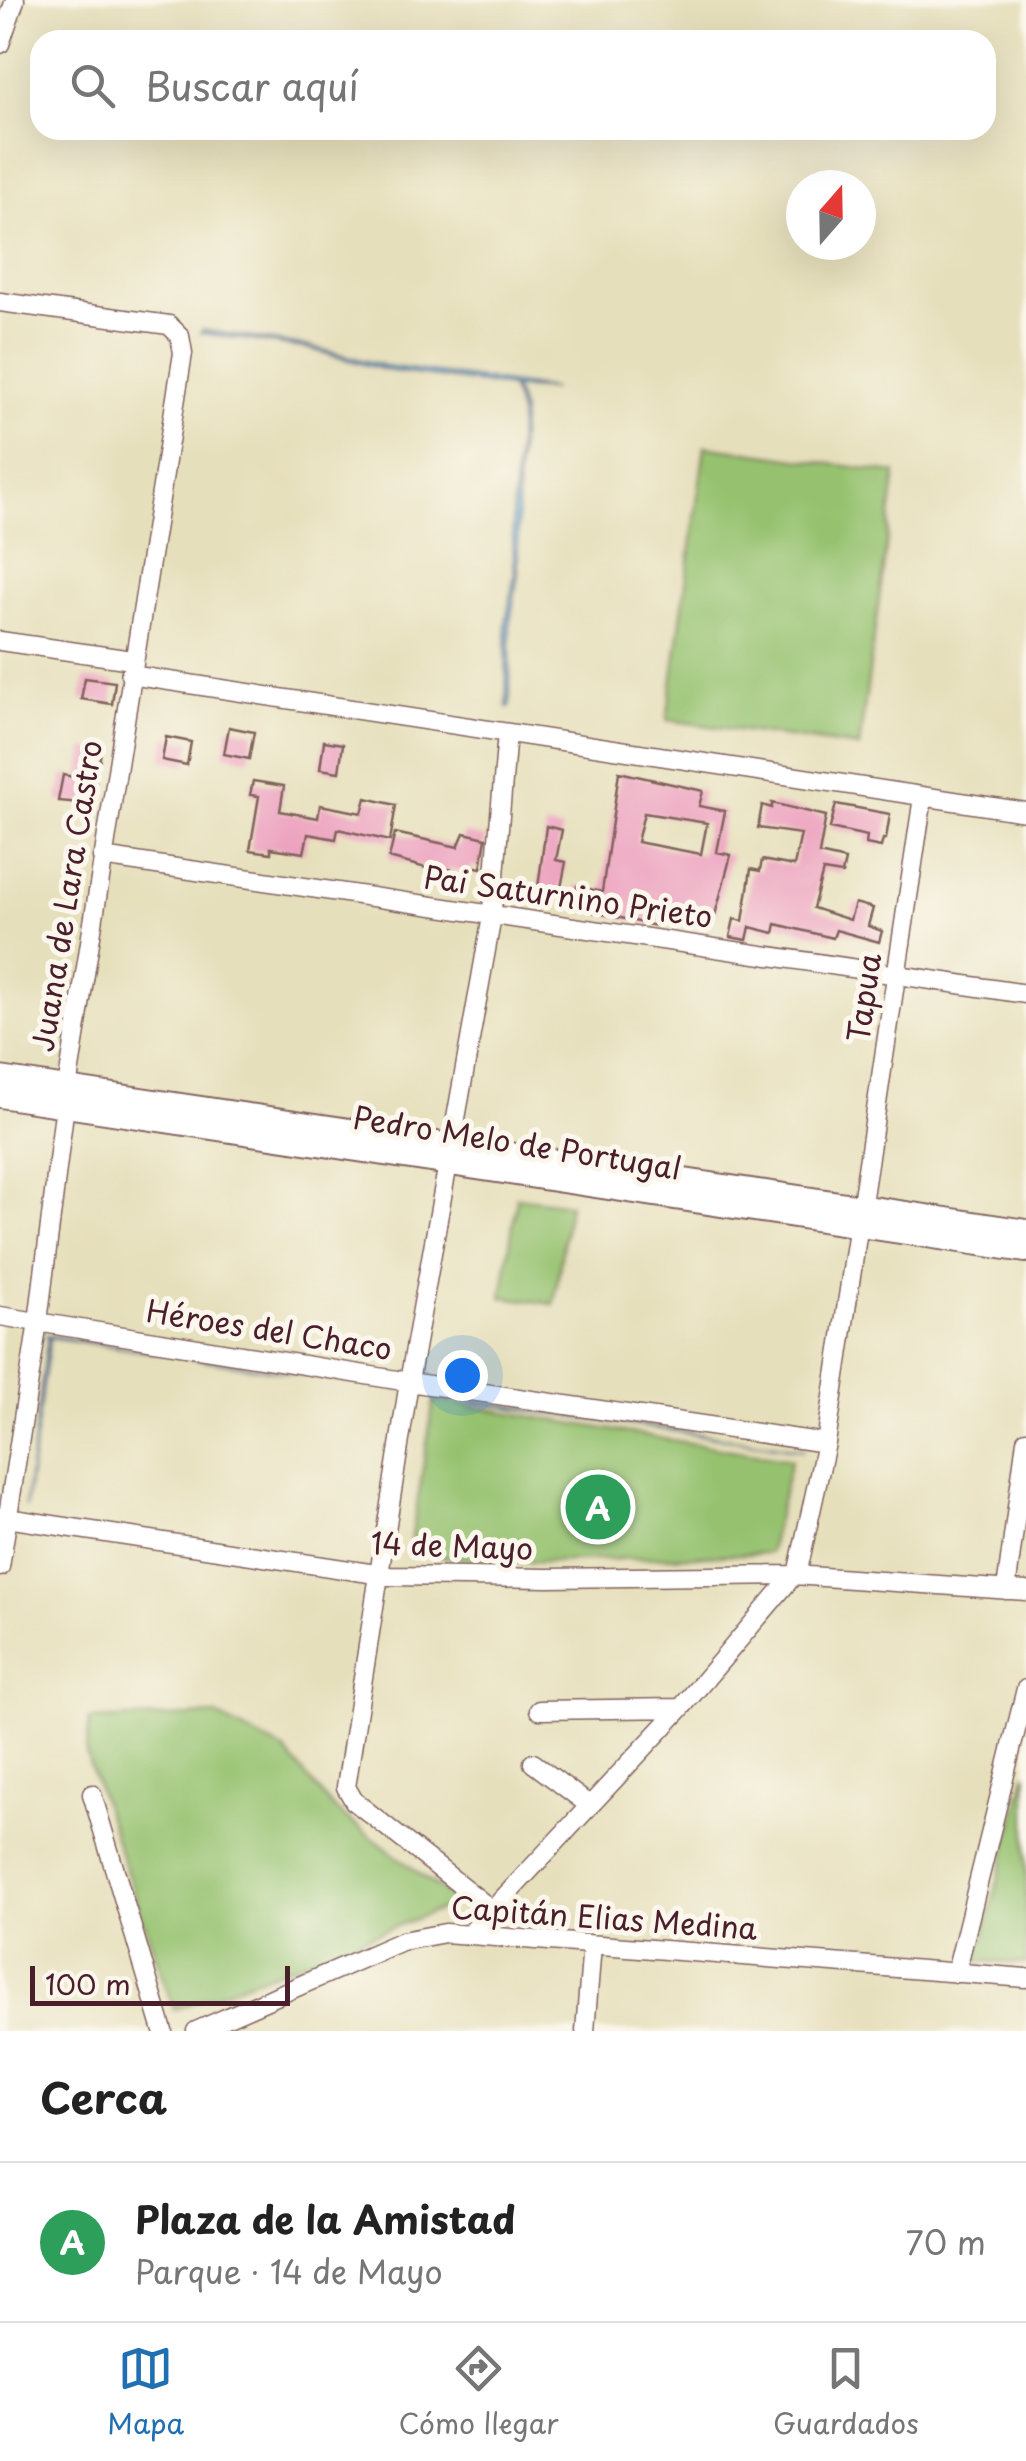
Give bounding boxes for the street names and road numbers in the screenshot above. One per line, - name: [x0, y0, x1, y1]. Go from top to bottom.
- street label: Juana de Lara Castro: [19, 737, 112, 1054]
- street label: Pai Saturnino Prieto: [421, 853, 716, 938]
- street label: Tapua: [834, 950, 891, 1045]
- street label: Pedro Melo de Portugal: [350, 1093, 685, 1190]
- street label: Héroes del Chaco: [143, 1287, 395, 1370]
- street label: 14 de Mayo: [370, 1519, 534, 1570]
- street label: Capitán Elias Medina: [449, 1883, 759, 1950]

